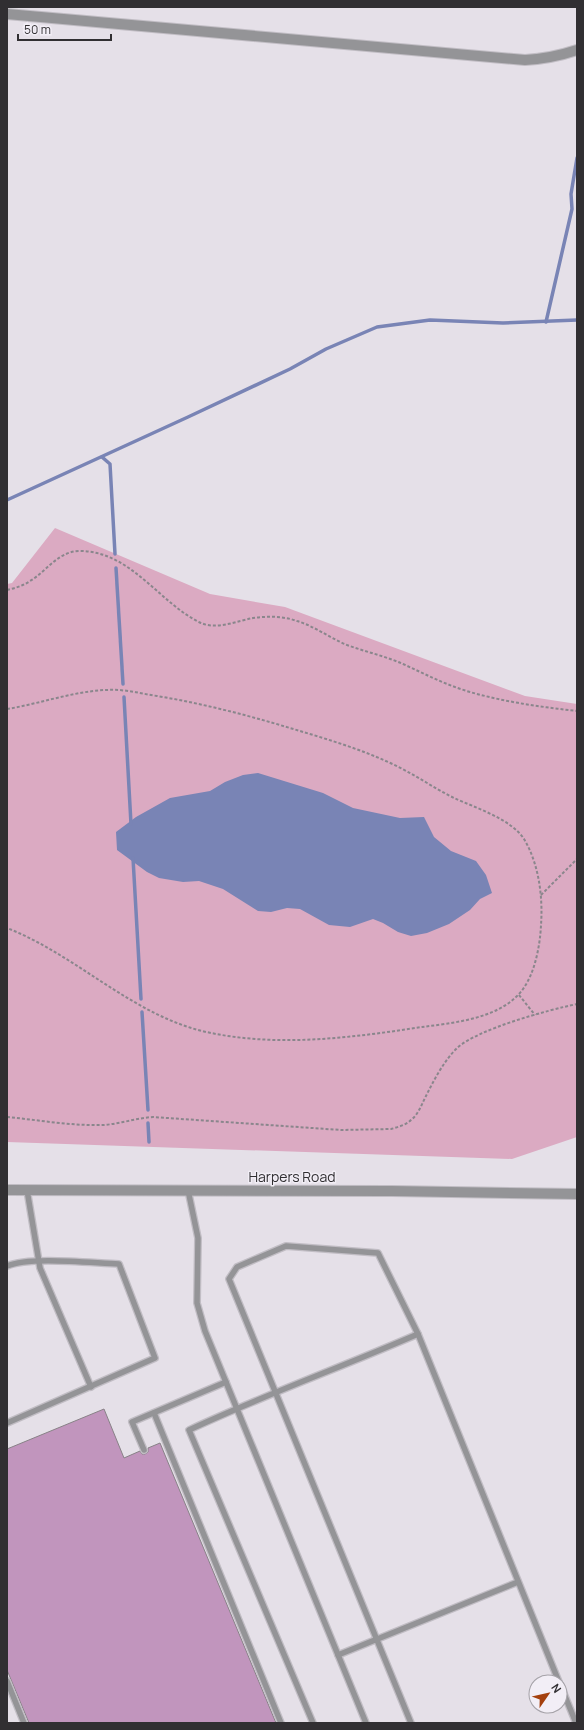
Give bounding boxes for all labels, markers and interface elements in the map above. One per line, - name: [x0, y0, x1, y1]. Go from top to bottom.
- scale bar: [18, 16, 111, 42]
- text: 50 m: [24, 21, 51, 38]
- street label: Harpers Road: [249, 1167, 335, 1186]
- north arrow: [528, 1674, 568, 1714]
- text: N: [548, 1681, 565, 1696]

